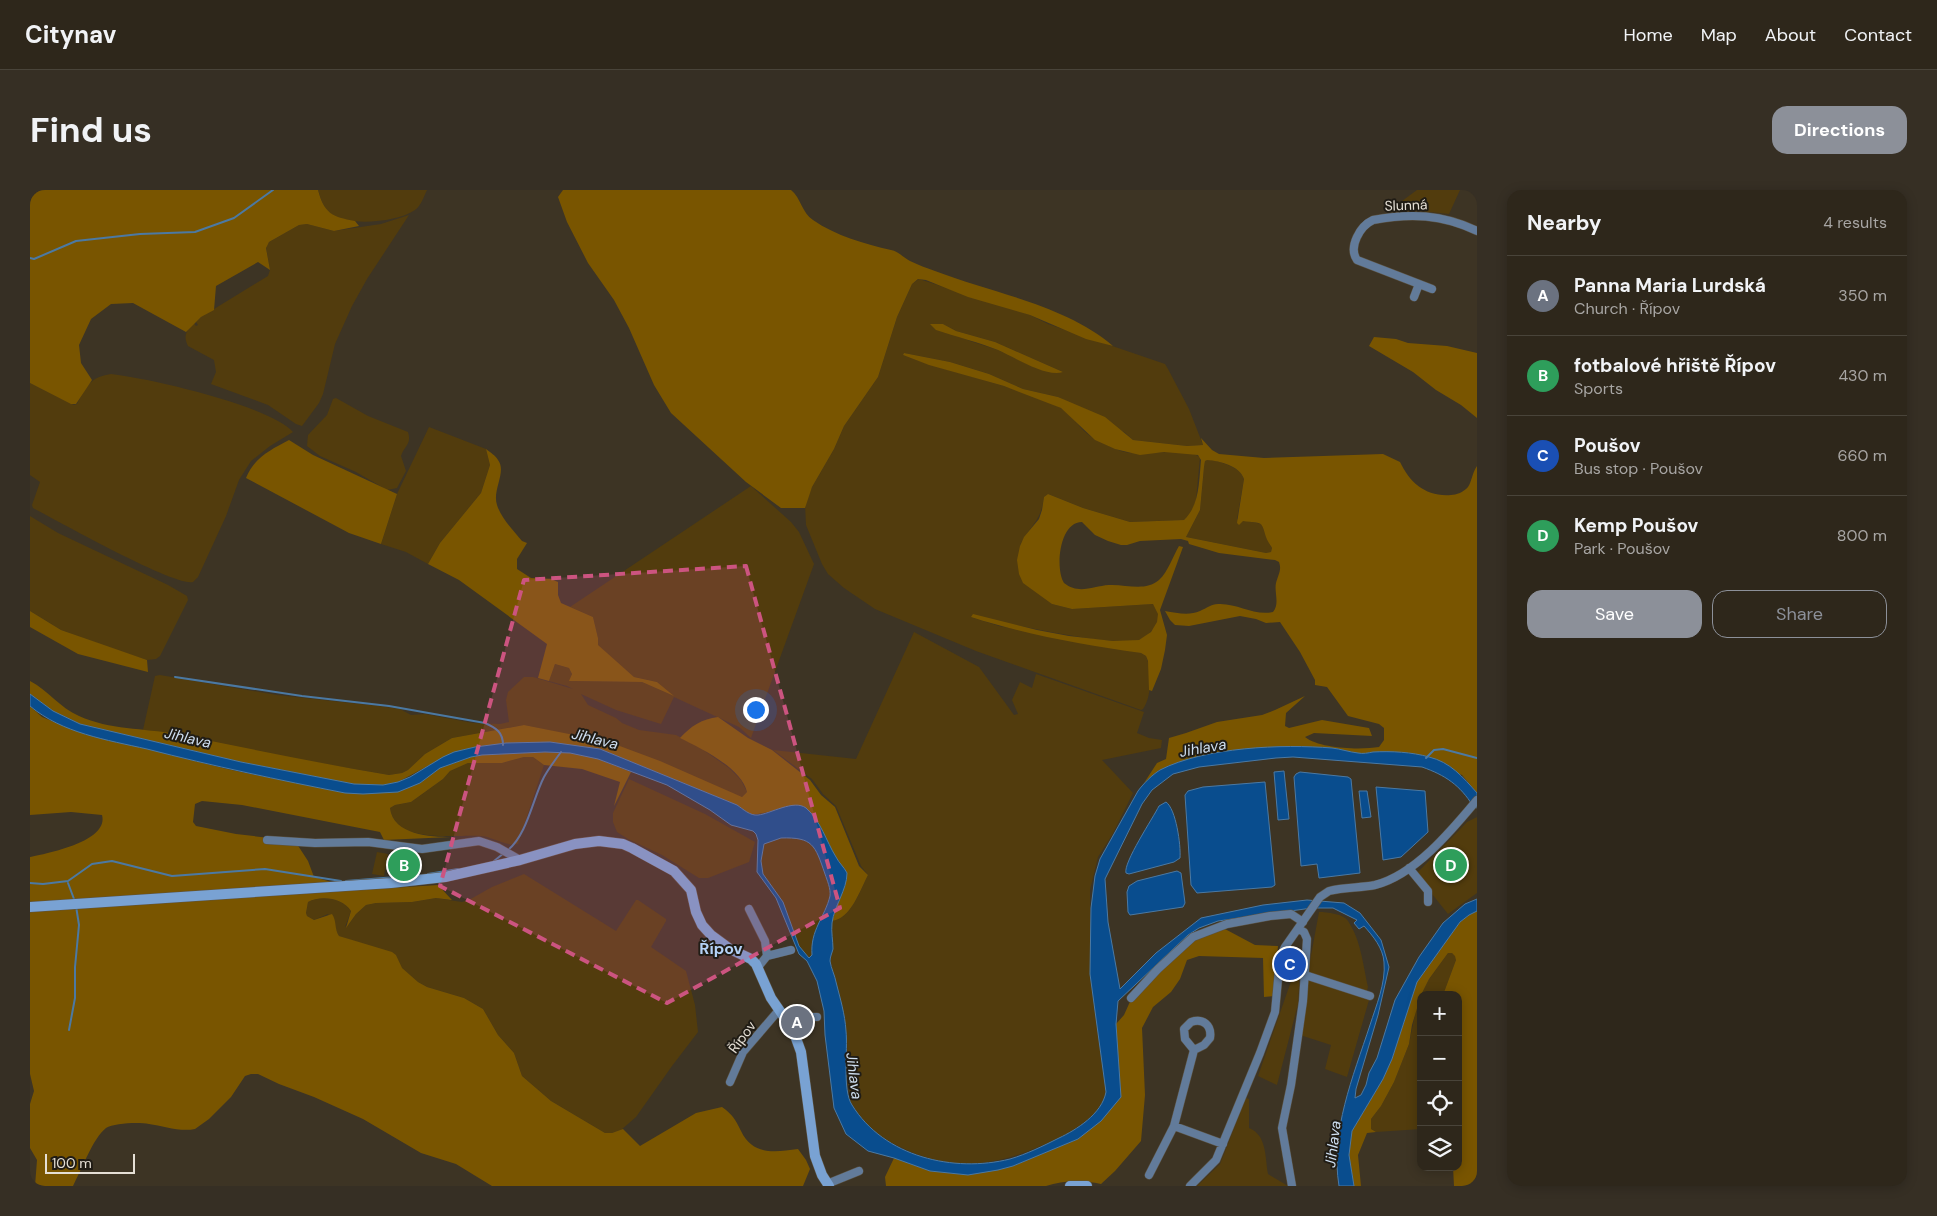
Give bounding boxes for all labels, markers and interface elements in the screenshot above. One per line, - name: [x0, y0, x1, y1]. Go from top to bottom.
- text: Citynav: [25, 19, 116, 50]
- text: Home: [1623, 23, 1673, 47]
- text: Map: [1701, 23, 1737, 47]
- text: About: [1765, 23, 1816, 47]
- text: Contact: [1844, 23, 1912, 47]
- button: Directions: [1772, 106, 1907, 154]
- text: Find us: [30, 107, 152, 153]
- street label: Slunná: [1384, 195, 1428, 215]
- text: Nearby: [1527, 209, 1601, 237]
- text: 4 results: [1823, 212, 1887, 233]
- text: Panna Maria Lurdská: [1574, 273, 1766, 298]
- text: A: [1537, 285, 1549, 306]
- text: 350 m: [1838, 285, 1887, 306]
- text: Church · Řípov: [1574, 298, 1680, 319]
- text: fotbalové hřiště Řípov: [1574, 353, 1776, 378]
- text: B: [1538, 365, 1548, 386]
- text: 430 m: [1838, 365, 1887, 386]
- text: Sports: [1574, 378, 1623, 399]
- text: Poušov: [1574, 433, 1640, 458]
- text: C: [1537, 445, 1549, 466]
- text: 660 m: [1837, 445, 1887, 466]
- text: Bus stop · Poušov: [1574, 458, 1703, 479]
- text: Kemp Poušov: [1574, 513, 1698, 538]
- text: D: [1537, 525, 1549, 546]
- text: 800 m: [1837, 525, 1887, 546]
- text: Park · Poušov: [1574, 538, 1670, 559]
- button: Save: [1527, 590, 1702, 638]
- button: Share: [1712, 590, 1887, 638]
- your location: [743, 697, 769, 723]
- water label: Jihlava: [163, 723, 213, 753]
- water label: Jihlava: [570, 724, 620, 754]
- water label: Jihlava: [1178, 734, 1228, 762]
- pin: B: [388, 846, 420, 884]
- pin: D: [1435, 846, 1467, 884]
- district label: Řípov: [699, 938, 743, 959]
- pin: C: [1274, 945, 1306, 983]
- map controls: [1417, 991, 1462, 1171]
- button: +: [1417, 991, 1462, 1036]
- pin: A: [781, 1003, 813, 1041]
- street label: Řípov: [724, 1017, 760, 1057]
- button: −: [1417, 1036, 1462, 1081]
- water label: Jihlava: [841, 1051, 867, 1101]
- button: locate: [1417, 1081, 1462, 1126]
- water label: Jihlava: [1320, 1119, 1346, 1169]
- button: layers: [1417, 1126, 1462, 1171]
- scale bar: [45, 1151, 135, 1174]
- text: 100 m: [52, 1154, 92, 1172]

